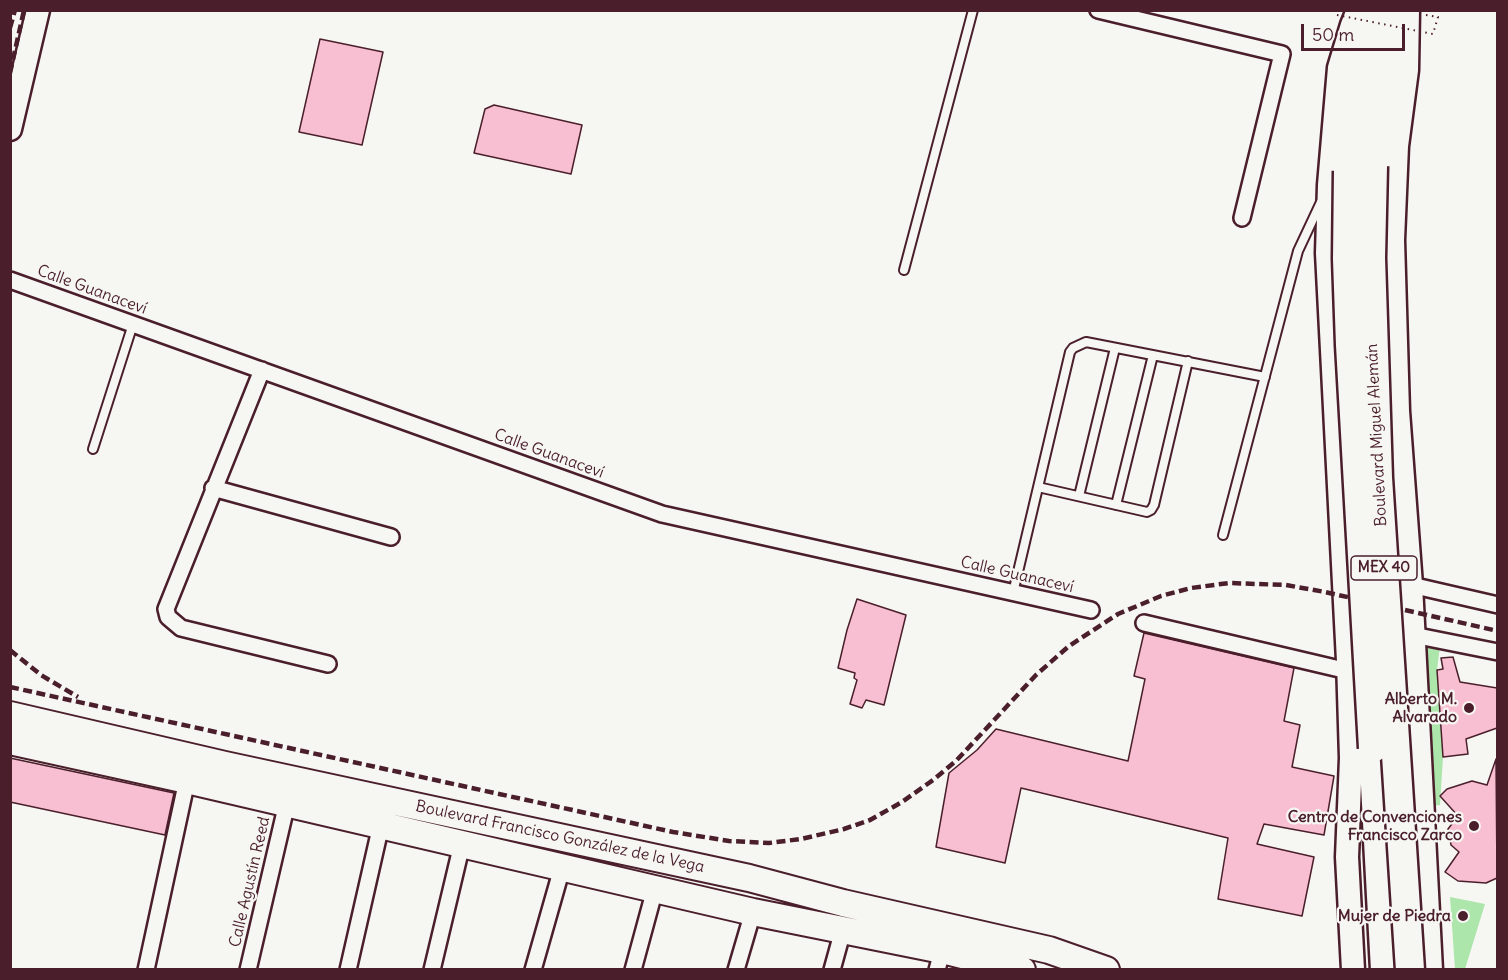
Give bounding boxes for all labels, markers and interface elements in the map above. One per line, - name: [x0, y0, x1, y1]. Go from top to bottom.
- scale bar: [1304, 12, 1408, 50]
- text: 50 m: [1312, 23, 1354, 46]
- street label: Calle Guanaceví: [35, 261, 149, 319]
- street label: Boulevard Miguel Alemán: [1363, 343, 1391, 527]
- street label: Calle Guanaceví: [492, 425, 606, 483]
- street label: Calle Guanaceví: [959, 553, 1075, 597]
- road number: MEX 40: [1351, 556, 1417, 580]
- place label: Alberto M. Alvarado: [1385, 689, 1457, 727]
- marker: Alberto M. Alvarado: [1462, 701, 1476, 715]
- street label: Boulevard Francisco González de la Vega: [414, 797, 706, 877]
- place label: Centro de Convenciones Francisco Zarco: [1288, 807, 1462, 845]
- street label: Calle Agustín Reed: [226, 815, 274, 949]
- marker: Centro de Convenciones Francisco Zarco: [1467, 819, 1481, 833]
- place label: Mujer de Piedra: [1338, 906, 1451, 926]
- marker: Mujer de Piedra: [1456, 909, 1470, 923]

